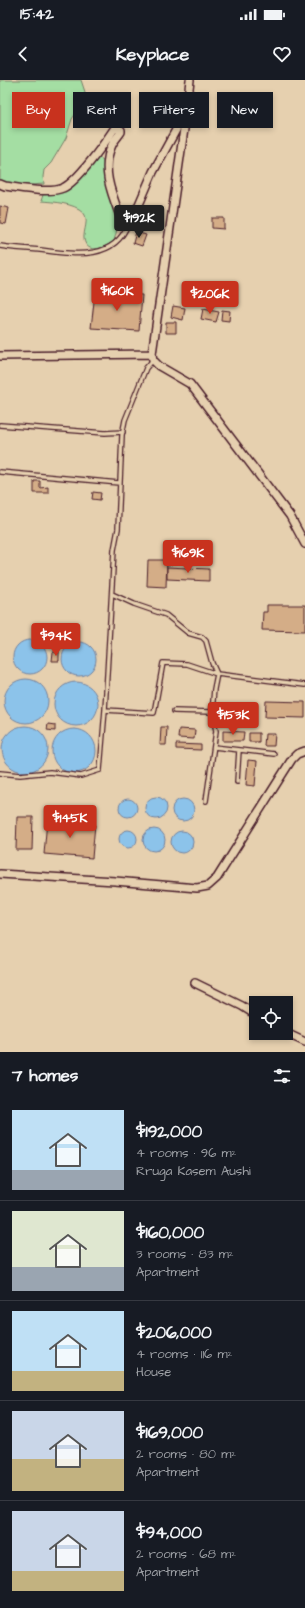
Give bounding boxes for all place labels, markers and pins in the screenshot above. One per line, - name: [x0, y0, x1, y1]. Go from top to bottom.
- pin: $192K: [111, 205, 167, 239]
- pin: $160K: [89, 278, 145, 312]
- pin: $206K: [182, 281, 238, 315]
- pin: $169K: [160, 540, 216, 574]
- pin: $94K: [32, 623, 80, 657]
- pin: $153K: [205, 702, 261, 736]
- pin: $145K: [42, 805, 98, 839]

